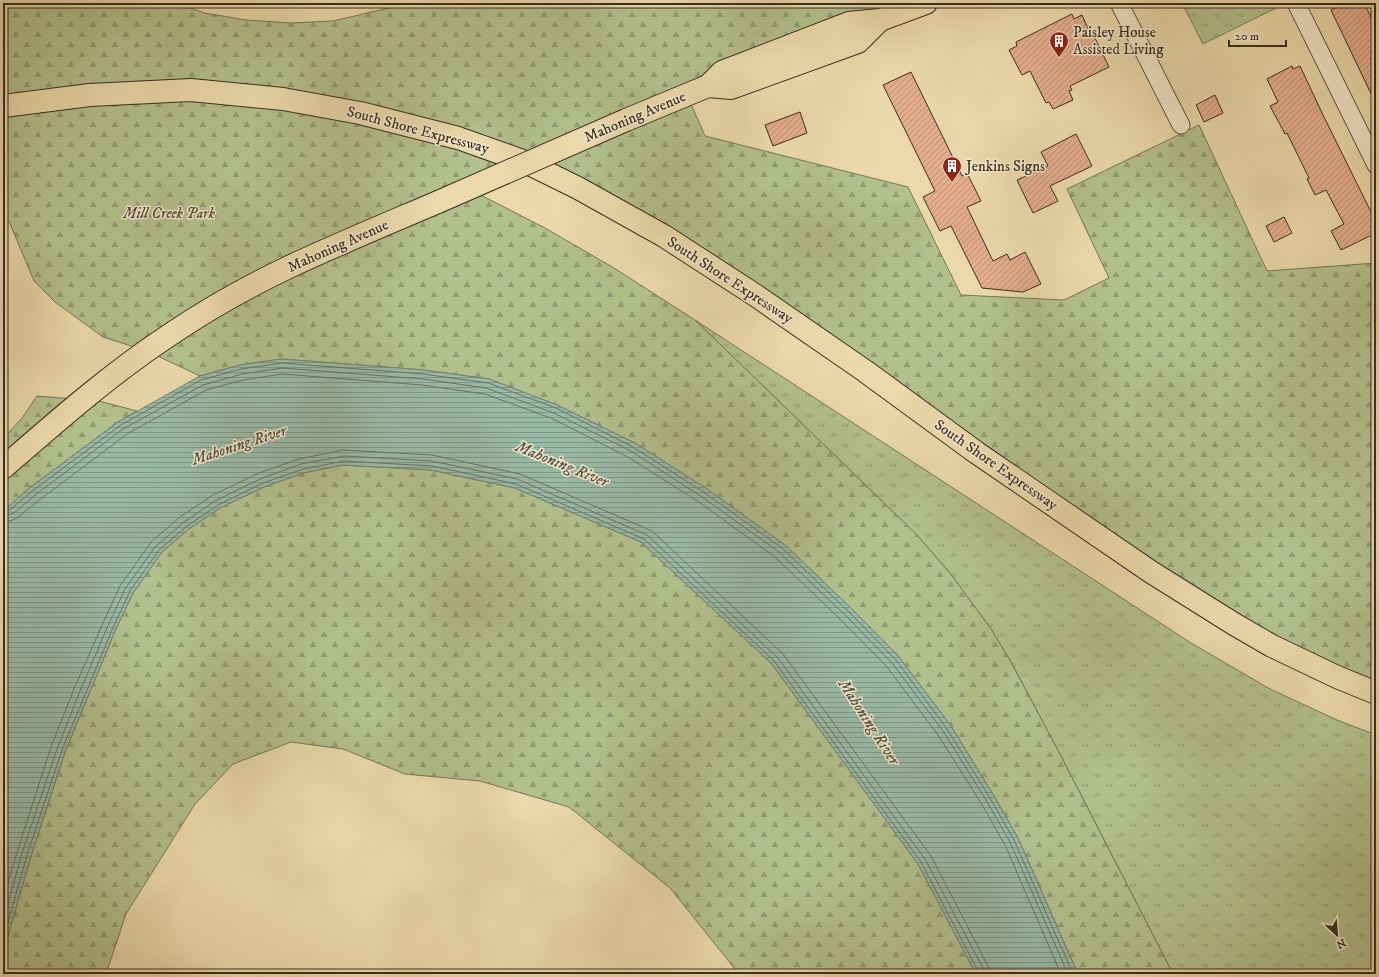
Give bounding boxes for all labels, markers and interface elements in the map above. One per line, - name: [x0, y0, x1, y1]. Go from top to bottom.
- scale bar: [1229, 22, 1286, 48]
- place label: Paisley House Assisted Living: [1073, 23, 1164, 59]
- text: 20 m: [1235, 29, 1259, 44]
- building icon: Paisley House Assisted Living: [1048, 30, 1070, 58]
- street label: Mahoning Avenue: [581, 87, 689, 147]
- street label: South Shore Expressway: [345, 102, 492, 158]
- building icon: Jenkins Signs: [941, 155, 963, 183]
- place label: Jenkins Signs: [964, 157, 1045, 176]
- park label: Mill Creek Park: [122, 204, 215, 223]
- street label: Mahoning Avenue: [285, 215, 391, 277]
- street label: South Shore Expressway: [663, 232, 797, 328]
- street label: South Shore Expressway: [931, 415, 1062, 515]
- water label: Mahoning River: [188, 420, 290, 470]
- water label: Mahoning River: [512, 436, 613, 492]
- water label: Mahoning River: [833, 674, 905, 770]
- north arrow: [1317, 915, 1357, 955]
- text: N: [1334, 935, 1348, 951]

